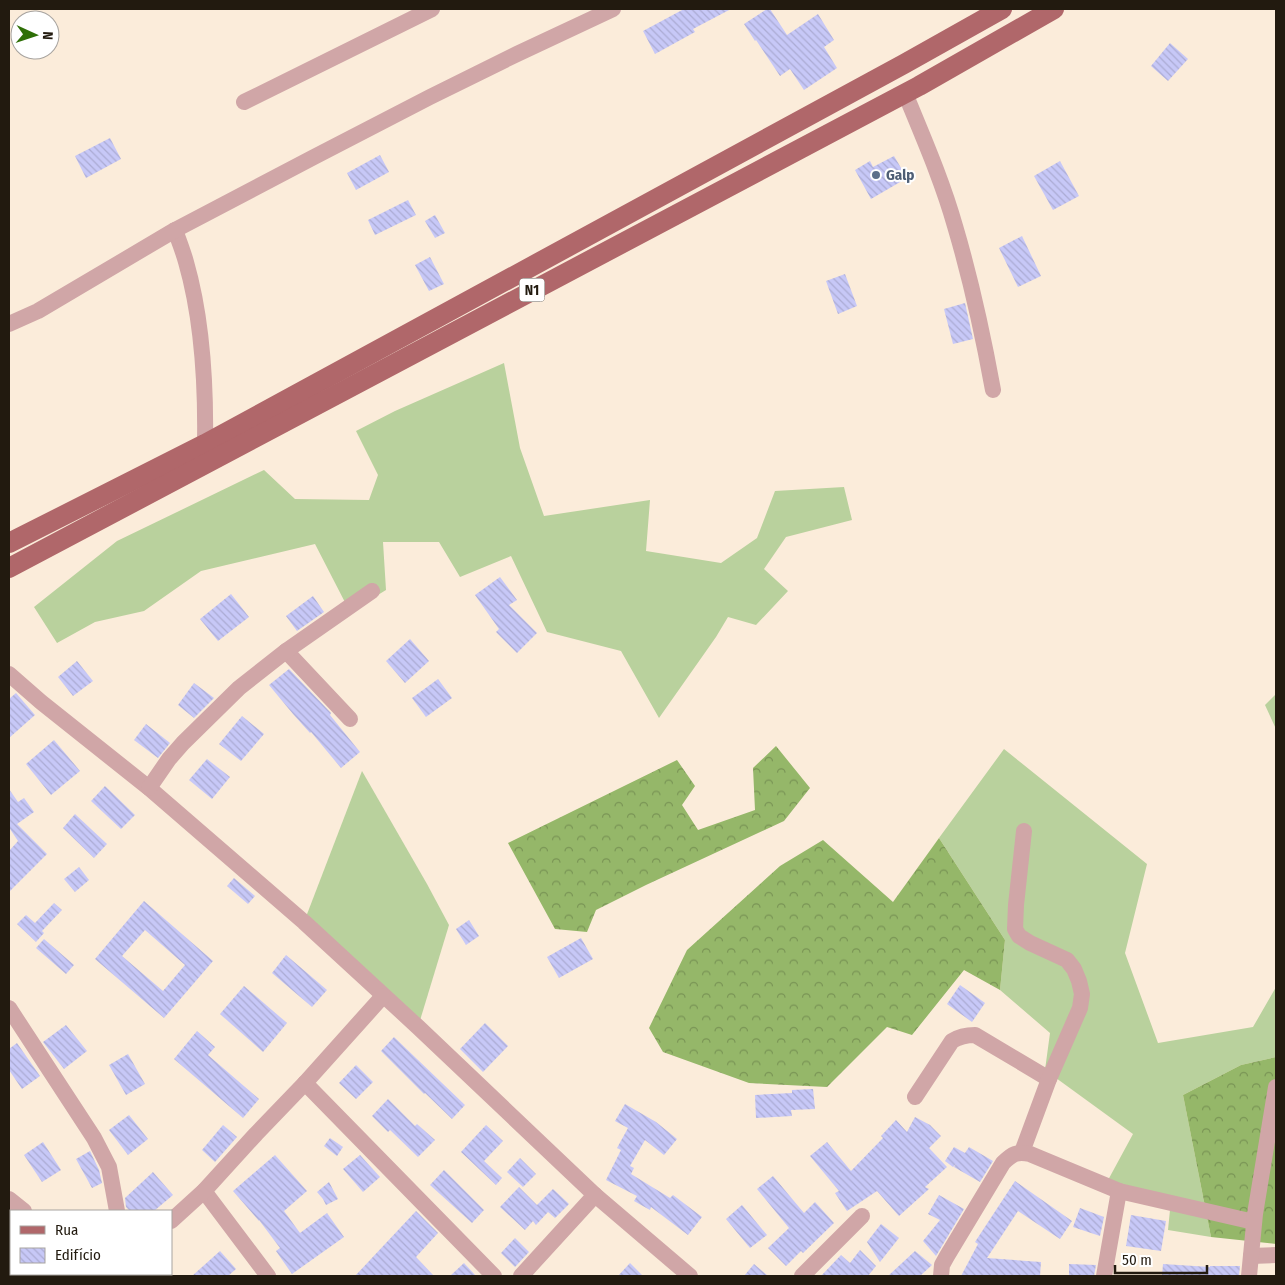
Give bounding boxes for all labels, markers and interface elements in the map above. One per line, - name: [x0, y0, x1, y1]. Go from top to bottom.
- north arrow: [10, 10, 60, 60]
- text: N: [39, 31, 56, 40]
- place label: Galp: [886, 166, 914, 184]
- marker: Galp: [870, 169, 882, 181]
- road number: N1: [520, 278, 544, 302]
- legend: [10, 1210, 172, 1275]
- text: Rua: [55, 1221, 78, 1239]
- scale bar: [1115, 1242, 1208, 1274]
- text: Edifício: [55, 1246, 101, 1264]
- text: 50 m: [1122, 1251, 1152, 1269]

